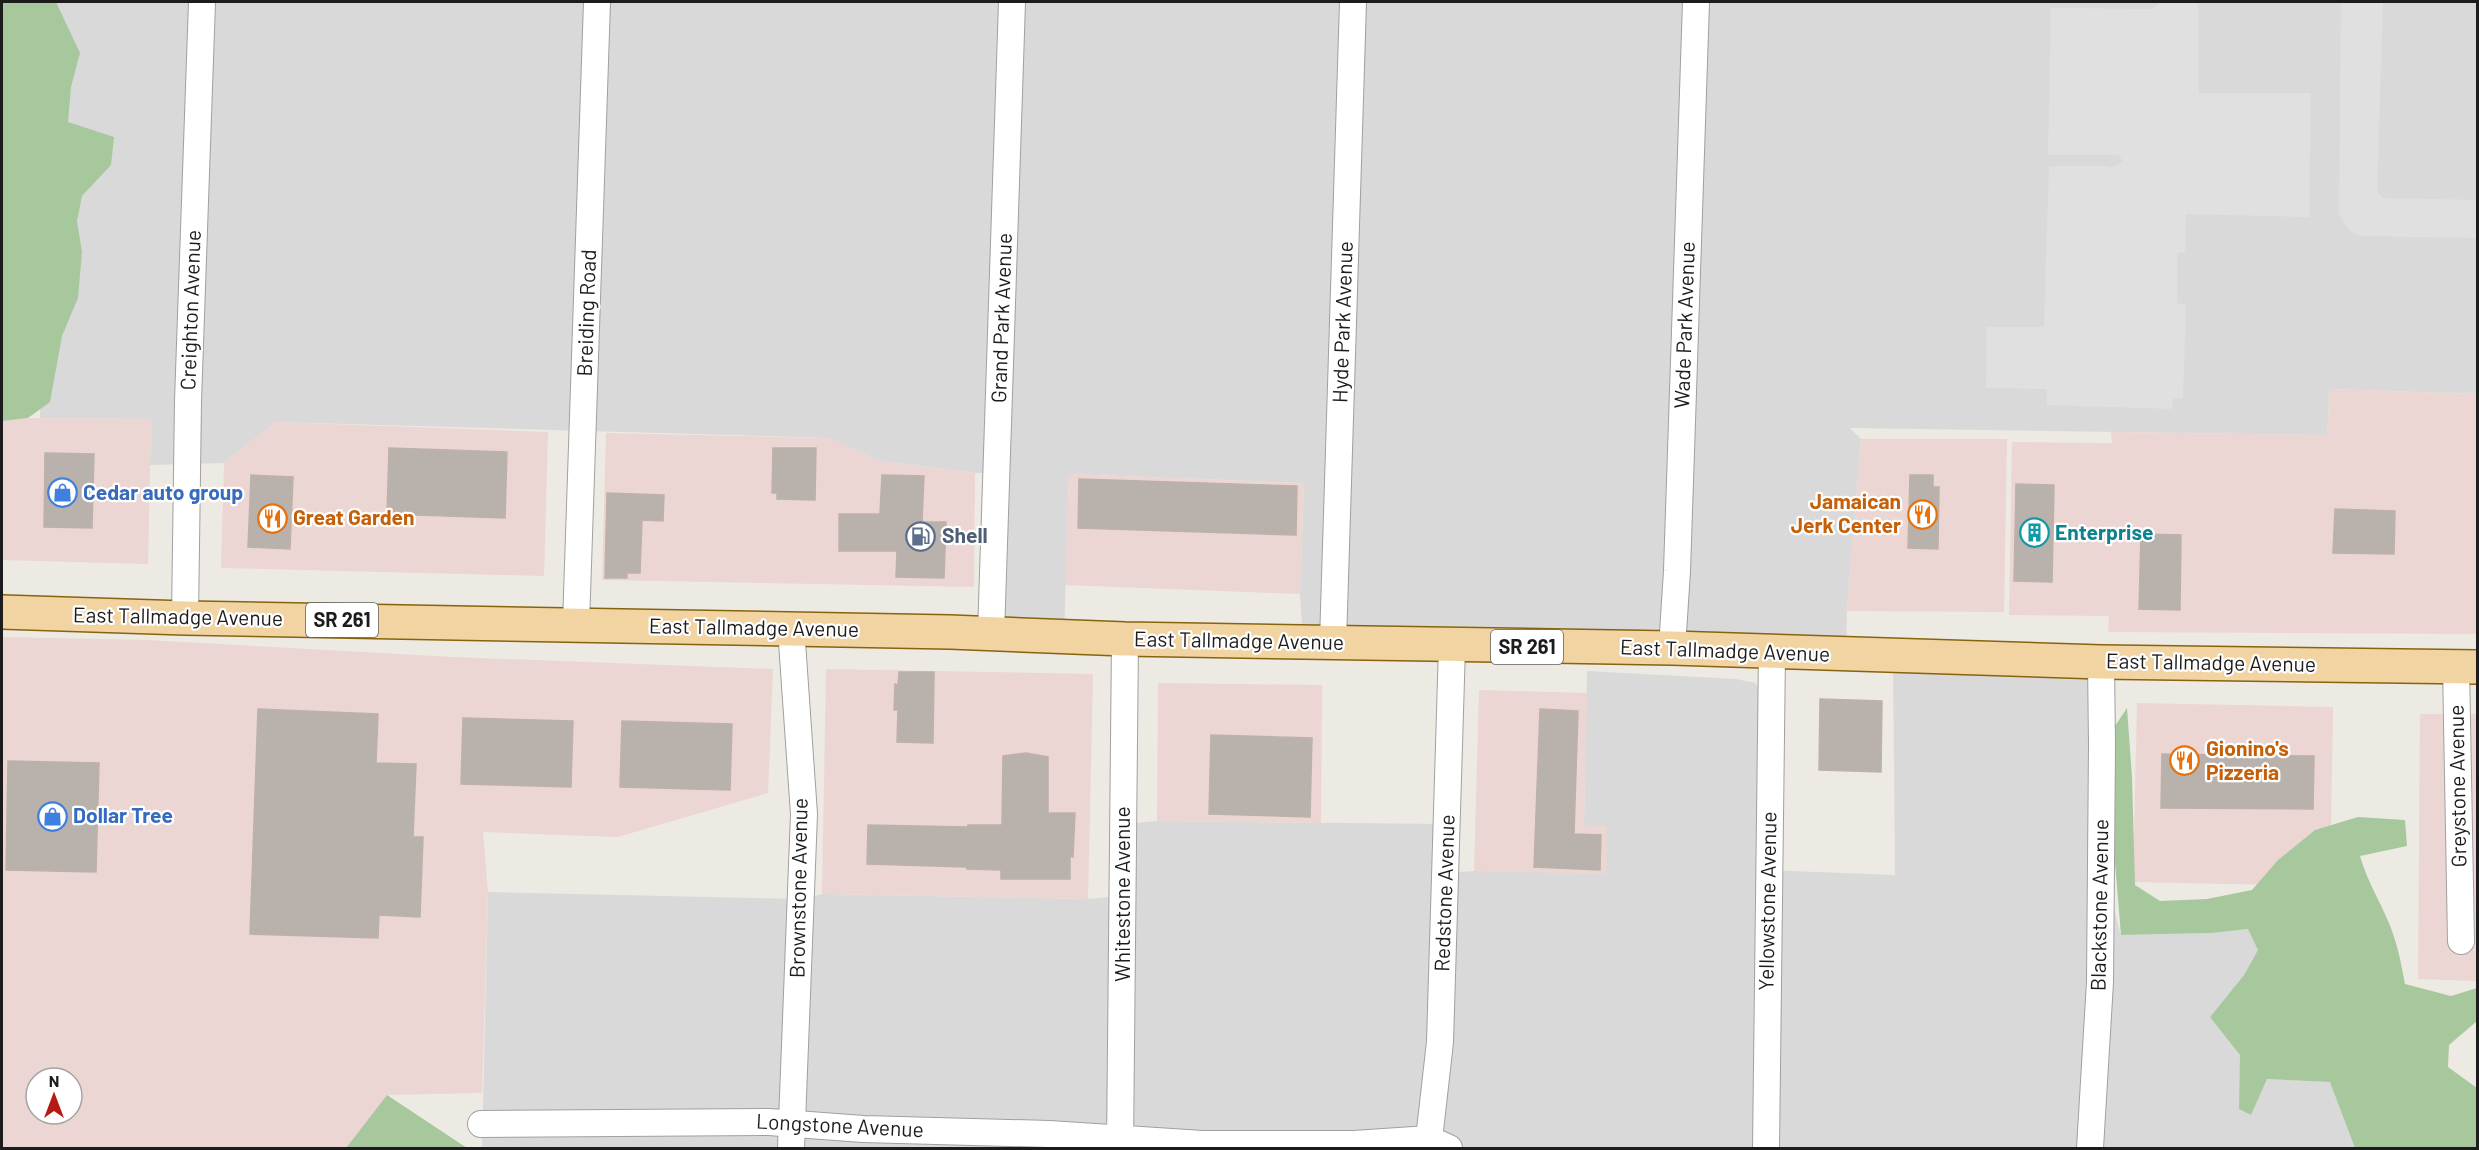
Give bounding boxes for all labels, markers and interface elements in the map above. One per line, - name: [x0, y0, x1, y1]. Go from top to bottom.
- street label: Creighton Avenue: [174, 229, 205, 391]
- street label: Grand Park Avenue: [985, 232, 1016, 403]
- street label: Hyde Park Avenue: [1326, 240, 1357, 403]
- street label: Wade Park Avenue: [1668, 241, 1699, 409]
- street label: Breiding Road: [571, 249, 600, 377]
- shop icon: Cedar auto group: [46, 477, 78, 509]
- place label: Cedar auto group: [83, 479, 243, 504]
- place label: Jamaican Jerk Center: [1791, 488, 1901, 537]
- restaurant icon: Jamaican Jerk Center: [1906, 498, 1938, 530]
- restaurant icon: Great Garden: [256, 502, 288, 534]
- place label: Great Garden: [293, 504, 415, 529]
- building icon: Enterprise: [2018, 517, 2050, 549]
- place label: Enterprise: [2055, 519, 2153, 544]
- fuel station icon: Shell: [905, 520, 937, 552]
- place label: Shell: [942, 522, 988, 547]
- street label: East Tallmadge Avenue: [73, 601, 283, 630]
- road number: SR 261: [306, 603, 378, 637]
- street label: East Tallmadge Avenue: [649, 612, 859, 641]
- street label: East Tallmadge Avenue: [1134, 625, 1344, 654]
- road number: SR 261: [1491, 630, 1563, 664]
- street label: East Tallmadge Avenue: [1620, 633, 1831, 666]
- street label: East Tallmadge Avenue: [2106, 647, 2316, 676]
- street label: Greystone Avenue: [2443, 705, 2470, 867]
- place label: Gionino's Pizzeria: [2206, 735, 2289, 784]
- restaurant icon: Gionino's Pizzeria: [2169, 745, 2201, 777]
- street label: Brownstone Avenue: [783, 798, 812, 978]
- shop icon: Dollar Tree: [36, 800, 68, 832]
- place label: Dollar Tree: [73, 802, 173, 827]
- street label: Whitestone Avenue: [1109, 806, 1134, 982]
- street label: Yellowstone Avenue: [1752, 811, 1781, 991]
- street label: Redstone Avenue: [1428, 814, 1459, 972]
- street label: Blackstone Avenue: [2084, 819, 2113, 991]
- north arrow: [24, 1066, 84, 1126]
- text: N: [49, 1071, 59, 1090]
- street label: Longstone Avenue: [756, 1108, 925, 1141]

